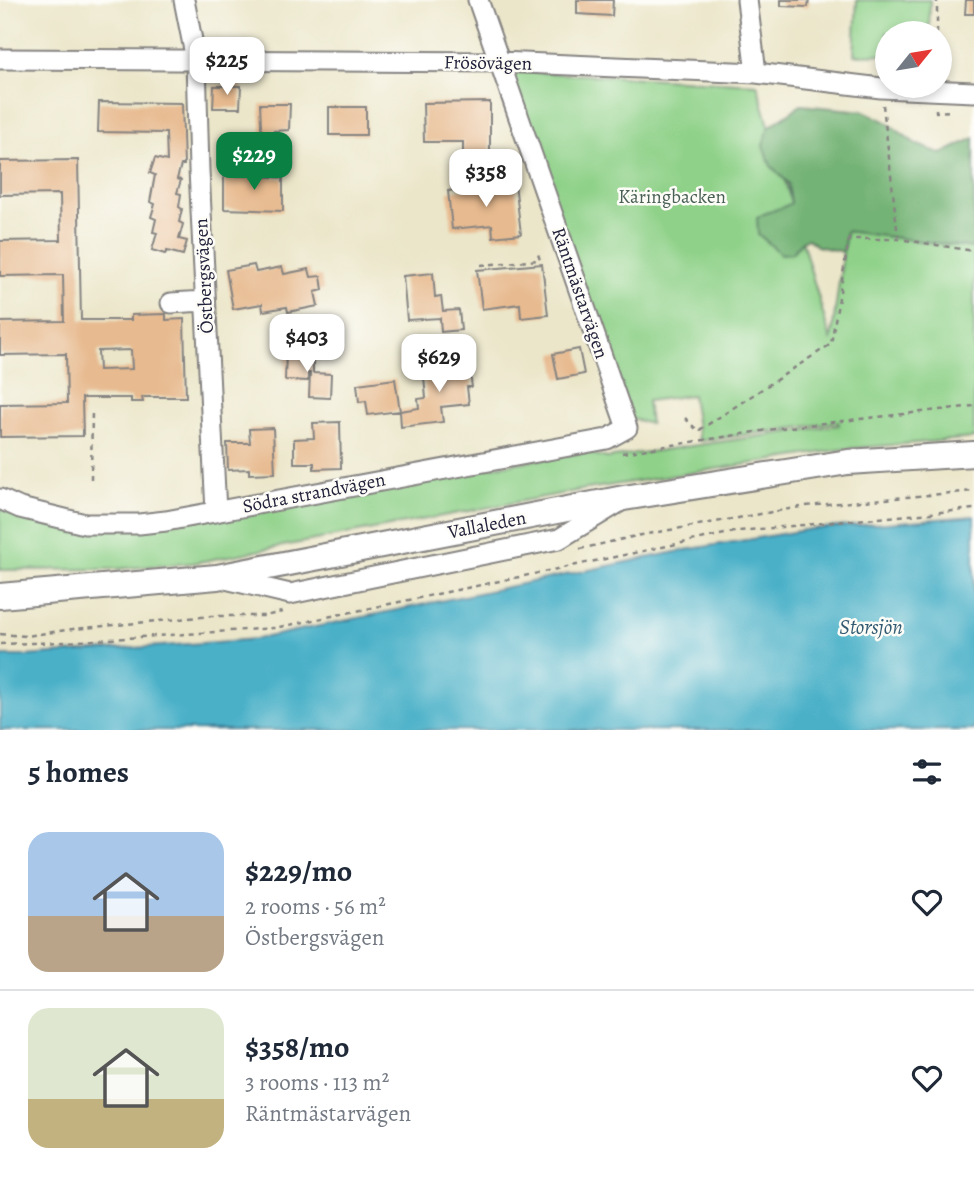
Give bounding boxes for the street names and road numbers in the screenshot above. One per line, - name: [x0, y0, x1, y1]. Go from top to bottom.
- street label: Frösövägen: [444, 49, 532, 77]
- street label: Östbergsvägen: [188, 218, 220, 334]
- street label: Räntmästarvägen: [545, 224, 615, 362]
- street label: Södra strandvägen: [240, 466, 388, 520]
- street label: Vallaleden: [445, 505, 528, 546]

